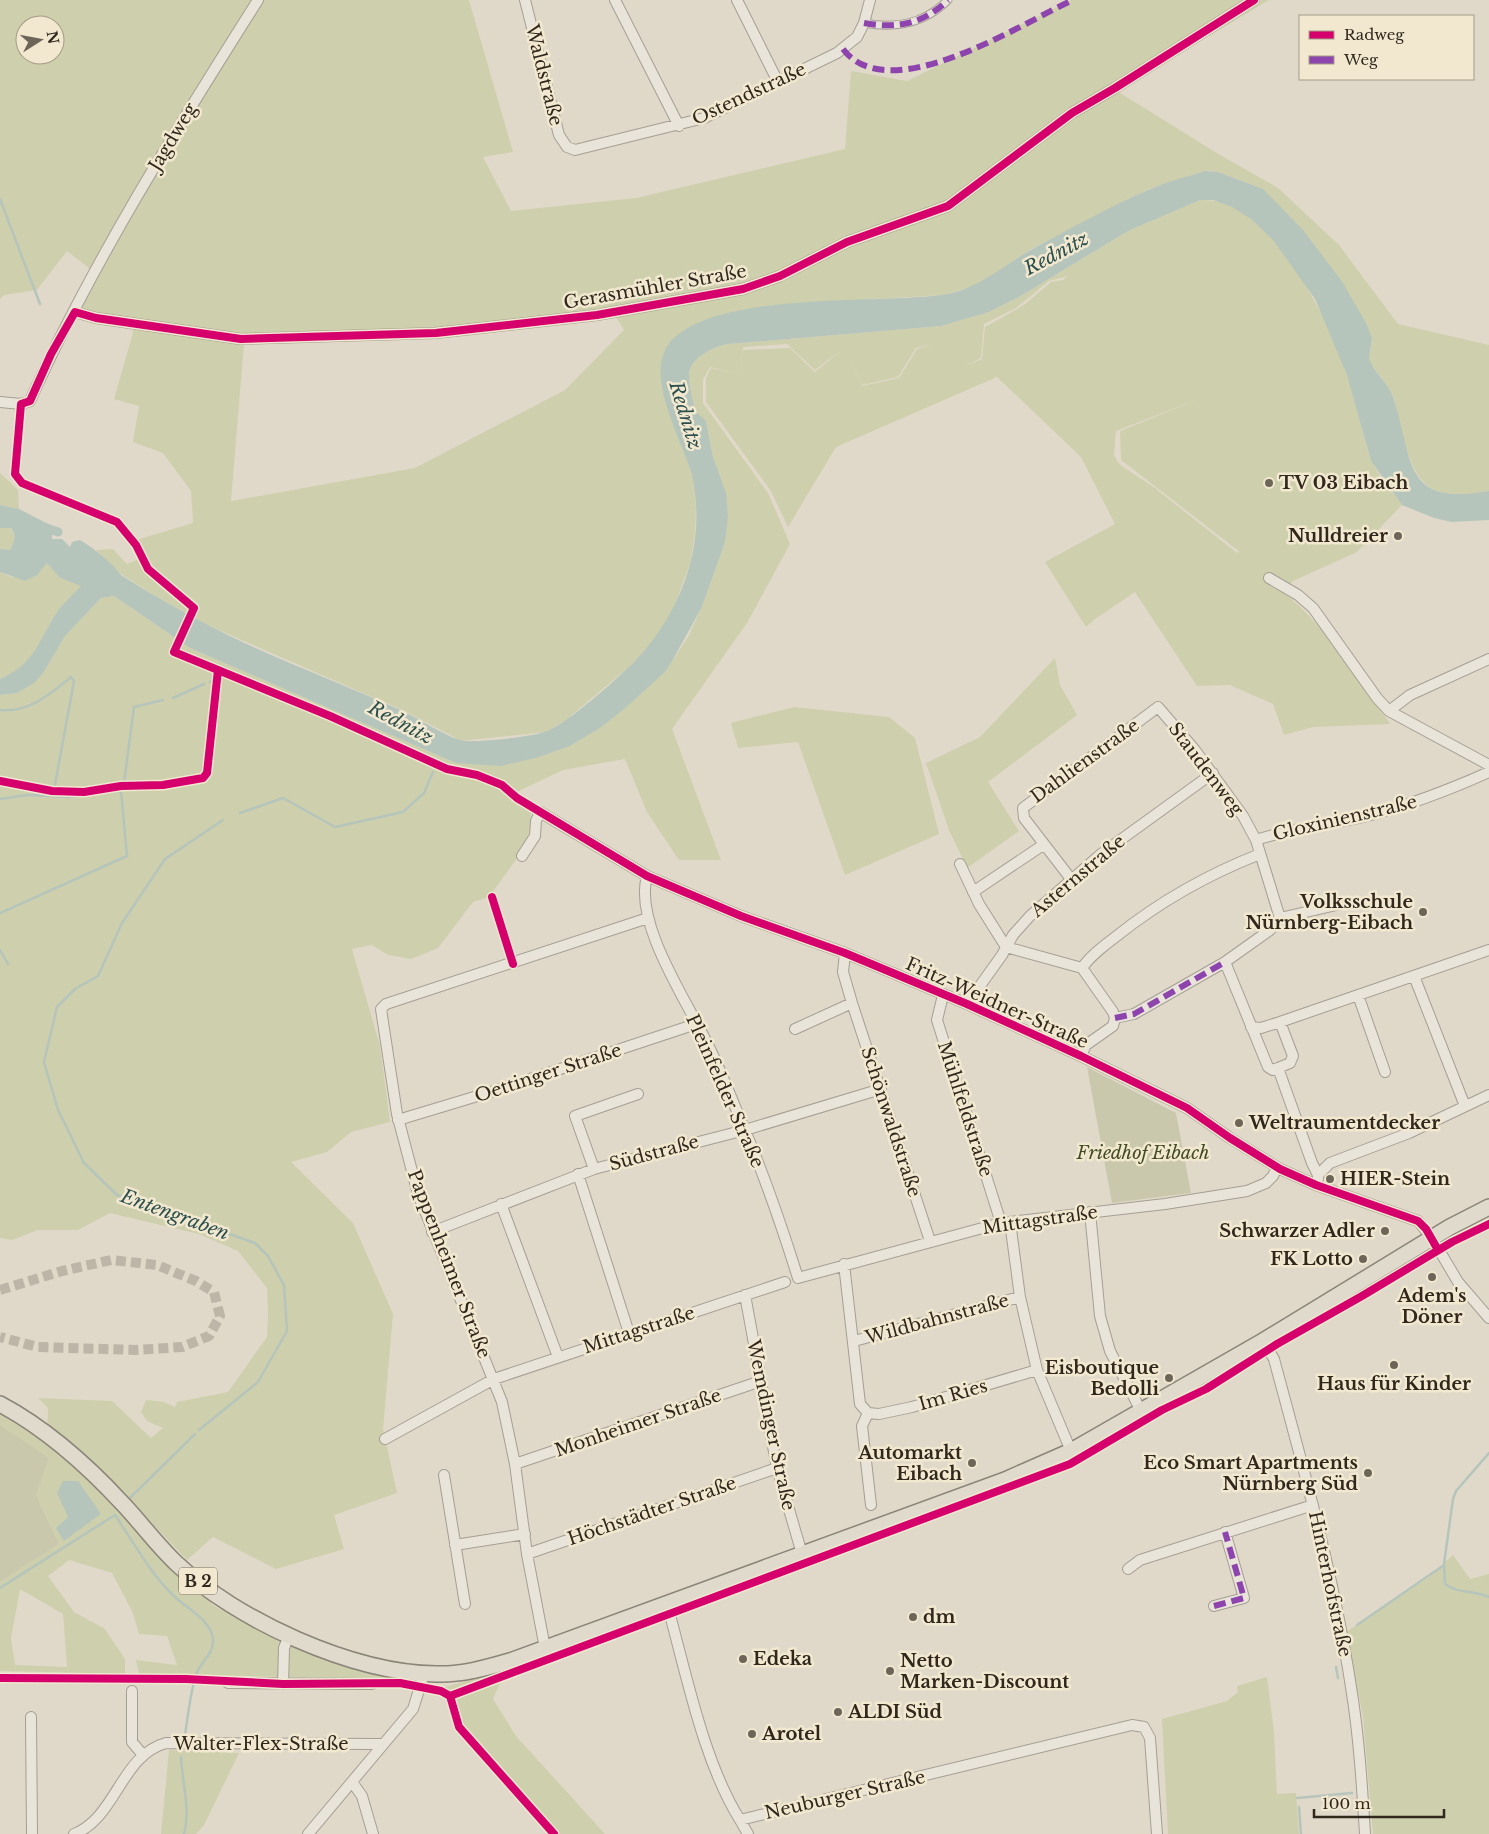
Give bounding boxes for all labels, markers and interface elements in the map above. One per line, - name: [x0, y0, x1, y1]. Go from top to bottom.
- north arrow: [15, 15, 65, 65]
- legend: [1299, 15, 1474, 80]
- street label: Waldstraße: [521, 21, 567, 128]
- text: Radweg: [1344, 25, 1405, 44]
- text: N: [43, 29, 63, 46]
- text: Weg: [1343, 50, 1379, 69]
- street label: Ostendstraße: [689, 58, 809, 130]
- street label: Jagdweg: [143, 99, 202, 177]
- water label: Rednitz: [1019, 227, 1092, 280]
- street label: Gerasmühler Straße: [562, 260, 748, 314]
- water label: Rednitz: [664, 378, 707, 452]
- place label: TV 03 Eibach: [1279, 472, 1409, 494]
- marker: TV 03 Eibach: [1263, 477, 1275, 489]
- place label: Nulldreier: [1288, 525, 1388, 547]
- marker: Nulldreier: [1392, 530, 1404, 542]
- water label: Rednitz: [364, 695, 437, 749]
- street label: Dahlienstraße: [1026, 714, 1144, 808]
- street label: Staudenweg: [1164, 718, 1248, 820]
- street label: Gloxinienstraße: [1271, 791, 1419, 845]
- street label: Asternstraße: [1026, 830, 1130, 922]
- place label: Volksschule Nürnberg-Eibach: [1245, 891, 1413, 934]
- marker: Volksschule Nürnberg-Eibach: [1417, 906, 1429, 918]
- street label: Fritz-Weidner-Straße: [902, 953, 1092, 1053]
- street label: Pleinfelder Straße: [681, 1011, 769, 1171]
- street label: Mühlfeldstraße: [933, 1038, 997, 1180]
- street label: Oettinger Straße: [472, 1039, 624, 1107]
- street label: Schönwaldstraße: [856, 1044, 926, 1200]
- place label: Weltraumentdecker: [1248, 1112, 1440, 1134]
- marker: Weltraumentdecker: [1233, 1117, 1245, 1129]
- street label: Südstraße: [607, 1130, 701, 1176]
- park label: Friedhof Eibach: [1076, 1142, 1209, 1164]
- street label: Pappenheimer Straße: [403, 1166, 495, 1362]
- place label: HIER-Stein: [1340, 1168, 1450, 1190]
- marker: HIER-Stein: [1324, 1173, 1336, 1185]
- water label: Entengraben: [117, 1184, 232, 1245]
- street label: Mittagstraße: [981, 1201, 1099, 1239]
- place label: Schwarzer Adler: [1219, 1220, 1375, 1242]
- marker: Schwarzer Adler: [1379, 1225, 1391, 1237]
- place label: FK Lotto: [1270, 1248, 1353, 1270]
- marker: FK Lotto: [1357, 1253, 1369, 1265]
- marker: Adem's Döner: [1426, 1271, 1438, 1283]
- place label: Adem's Döner: [1397, 1285, 1466, 1328]
- street label: Wildbahnstraße: [862, 1289, 1011, 1349]
- street label: Mittagstraße: [580, 1302, 698, 1358]
- street label: Wemdinger Straße: [742, 1337, 800, 1512]
- place label: Eisboutique Bedolli: [1045, 1357, 1159, 1400]
- marker: Haus für Kinder: [1388, 1359, 1400, 1371]
- marker: Eisboutique Bedolli: [1163, 1372, 1175, 1384]
- place label: Haus für Kinder: [1317, 1373, 1471, 1395]
- street label: Im Ries: [916, 1375, 990, 1415]
- street label: Monheimer Straße: [552, 1384, 724, 1462]
- place label: Automarkt Eibach: [857, 1442, 962, 1485]
- place label: Eco Smart Apartments Nürnberg Süd: [1143, 1452, 1359, 1495]
- marker: Automarkt Eibach: [966, 1457, 978, 1469]
- marker: Eco Smart Apartments Nürnberg Süd: [1362, 1467, 1374, 1479]
- street label: Höchstädter Straße: [565, 1472, 739, 1550]
- street label: Hinterhofstraße: [1304, 1509, 1356, 1659]
- road number: B 2: [179, 1568, 217, 1594]
- place label: dm: [923, 1606, 955, 1628]
- marker: dm: [907, 1611, 919, 1623]
- place label: Edeka: [753, 1648, 813, 1670]
- place label: Netto Marken-Discount: [900, 1650, 1069, 1693]
- marker: Edeka: [737, 1653, 749, 1665]
- marker: Netto Marken-Discount: [884, 1665, 896, 1677]
- place label: ALDI Süd: [847, 1701, 943, 1723]
- marker: ALDI Süd: [832, 1706, 844, 1718]
- place label: Arotel: [761, 1723, 822, 1745]
- marker: Arotel: [746, 1728, 758, 1740]
- street label: Walter-Flex-Straße: [173, 1733, 349, 1755]
- street label: Neuburger Straße: [762, 1766, 928, 1824]
- scale bar: [1314, 1786, 1444, 1818]
- text: 100 m: [1322, 1794, 1371, 1813]

